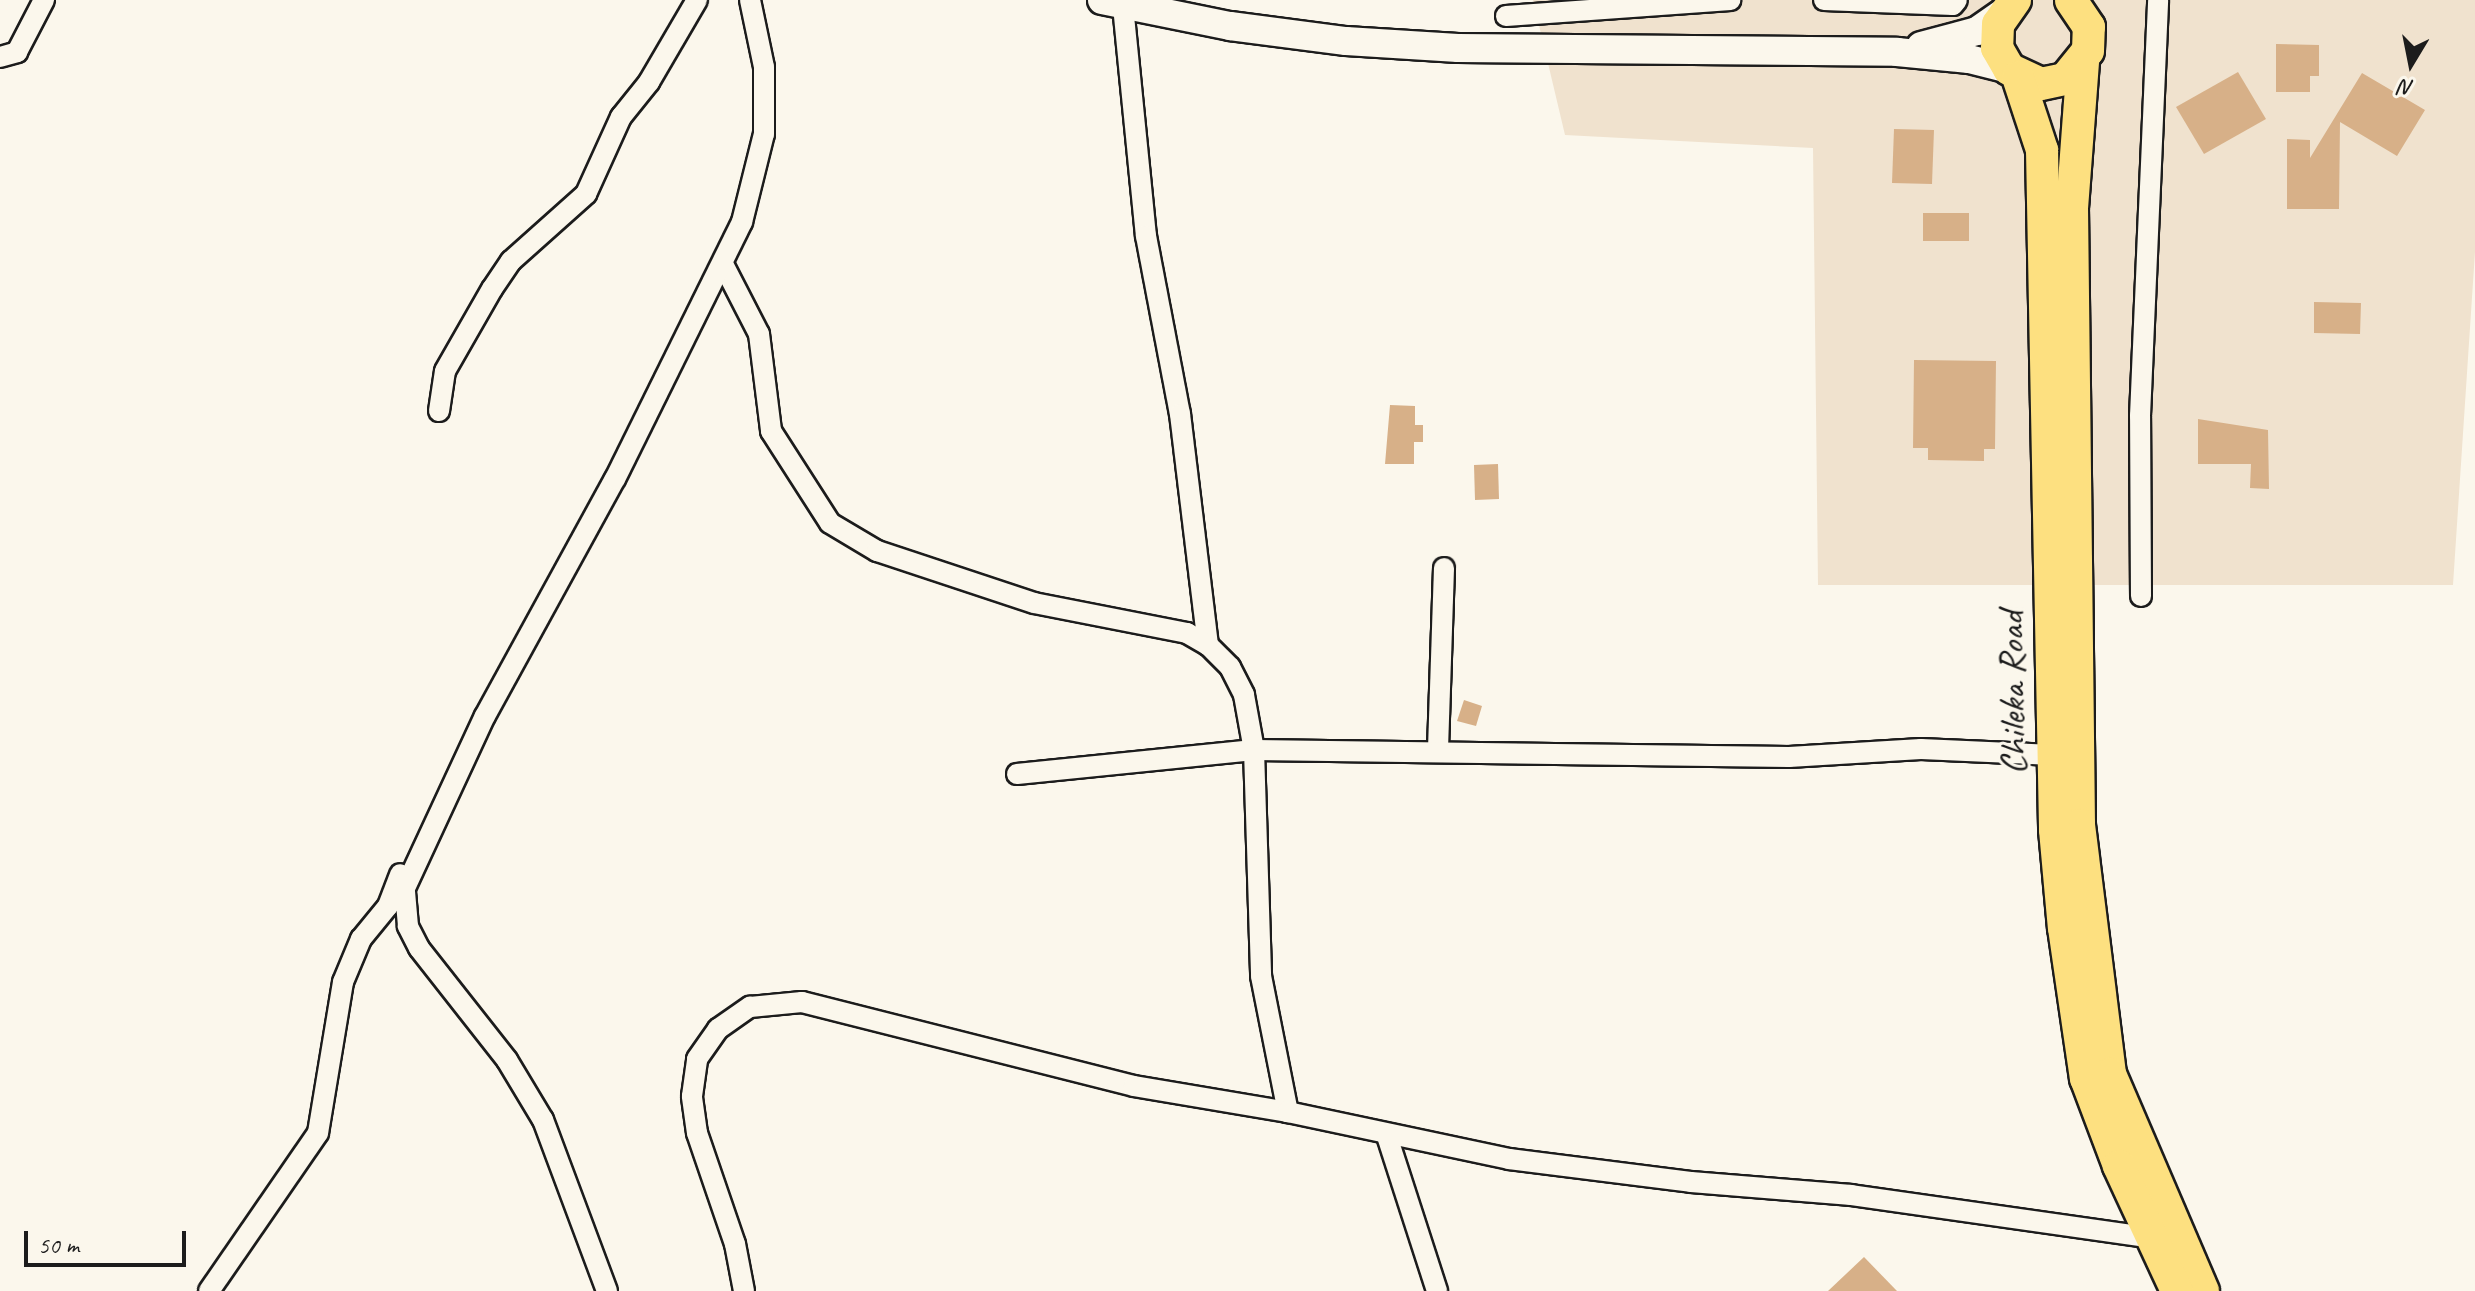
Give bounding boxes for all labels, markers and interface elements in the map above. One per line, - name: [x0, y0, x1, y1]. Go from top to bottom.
- north arrow: [2371, 24, 2451, 104]
- text: N: [2398, 73, 2416, 103]
- street label: Chileka Road: [1988, 611, 2036, 775]
- scale bar: [28, 1215, 190, 1265]
- text: 50 m: [38, 1230, 79, 1260]

